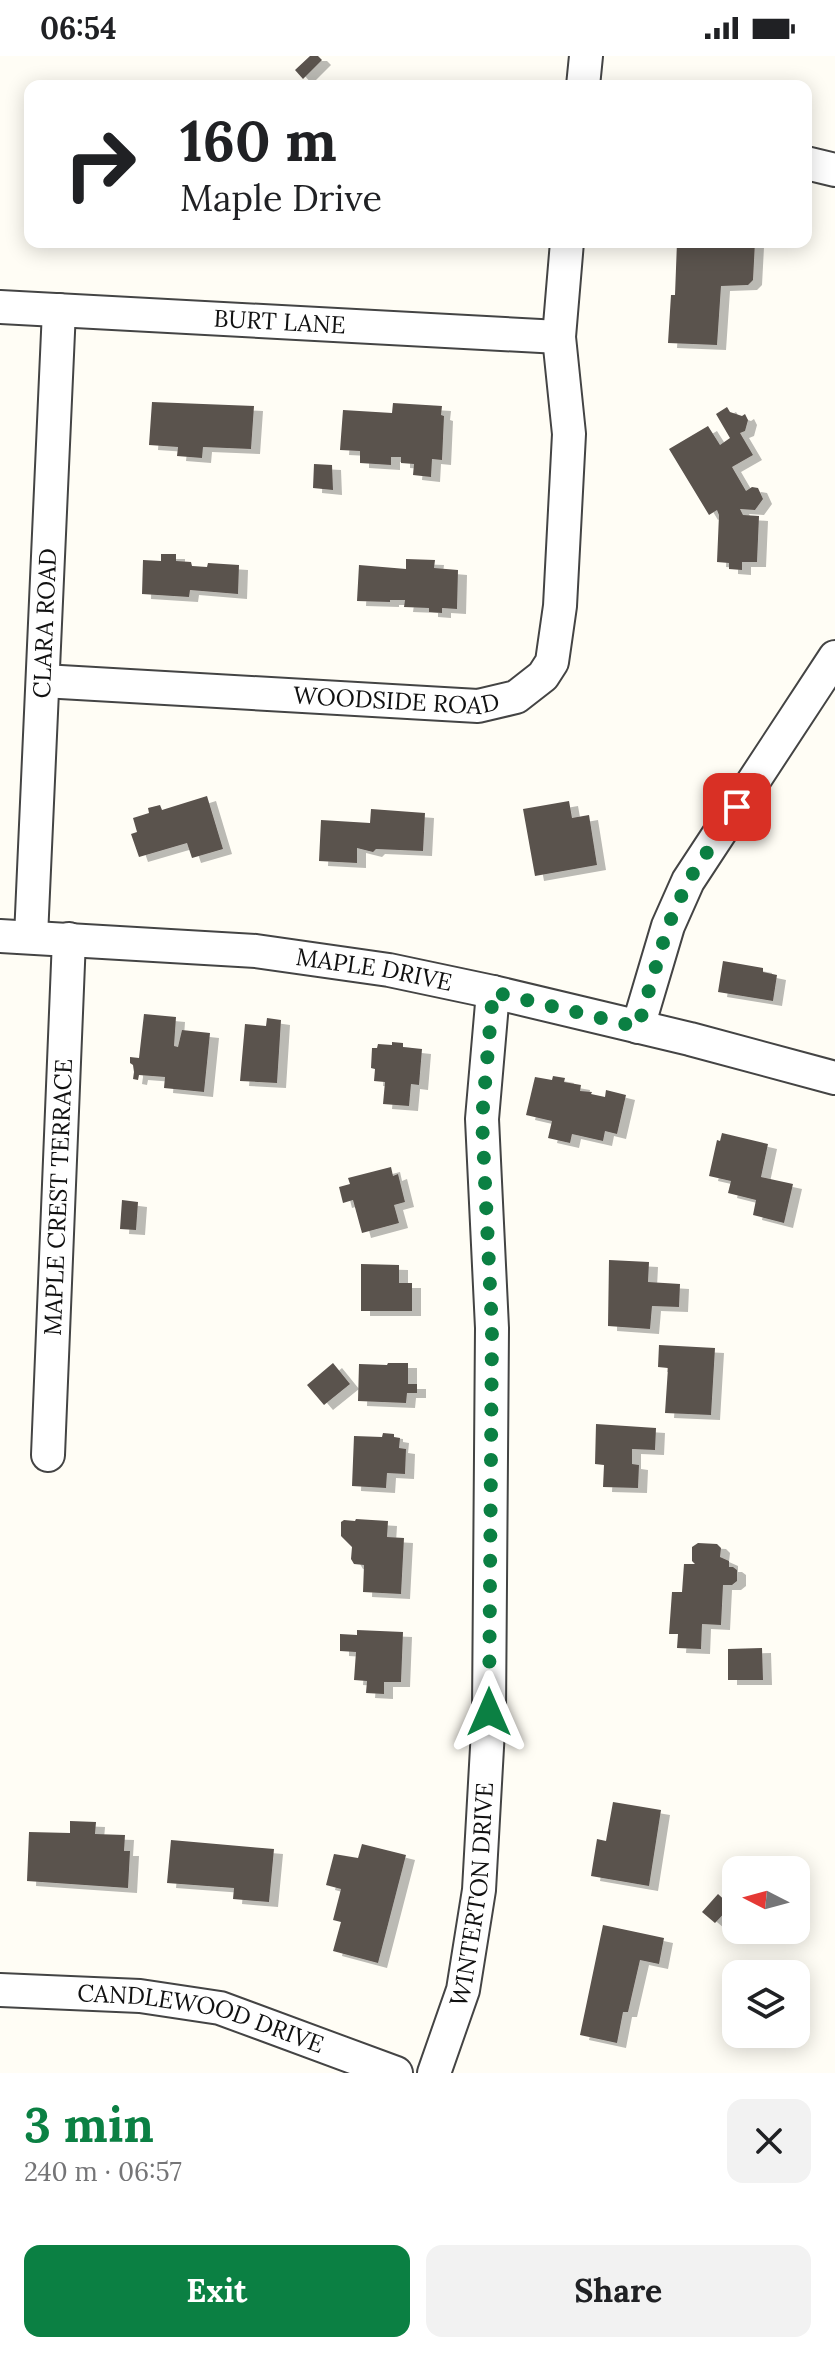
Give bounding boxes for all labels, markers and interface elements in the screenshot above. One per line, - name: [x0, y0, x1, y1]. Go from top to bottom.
- text: 06:54: [40, 9, 117, 47]
- text: 160 m: [180, 105, 337, 176]
- icon: right: [48, 112, 152, 216]
- text: Maple Drive: [180, 175, 382, 221]
- street label: BURT LANE: [213, 302, 346, 341]
- street label: CLARA ROAD: [26, 547, 63, 699]
- street label: WOODSIDE ROAD: [292, 679, 502, 721]
- pin: [703, 773, 771, 841]
- icon: arrive: [715, 785, 759, 829]
- street label: MAPLE DRIVE: [294, 941, 455, 998]
- street label: MAPLE CREST TERRACE: [37, 1058, 79, 1336]
- position arrow: [447, 1670, 531, 1754]
- street label: WINTERTON DRIVE: [442, 1782, 500, 2011]
- north arrow: [722, 1856, 810, 1944]
- map controls: [722, 1856, 810, 2048]
- button: layers: [722, 1960, 810, 2048]
- street label: CANDLEWOOD DRIVE: [77, 1977, 328, 2060]
- text: 3 min: [24, 2094, 154, 2155]
- button: close: [727, 2099, 811, 2183]
- text: 240 m · 06:57: [24, 2155, 182, 2188]
- button: Exit: [24, 2245, 410, 2337]
- button: Share: [426, 2245, 811, 2337]

